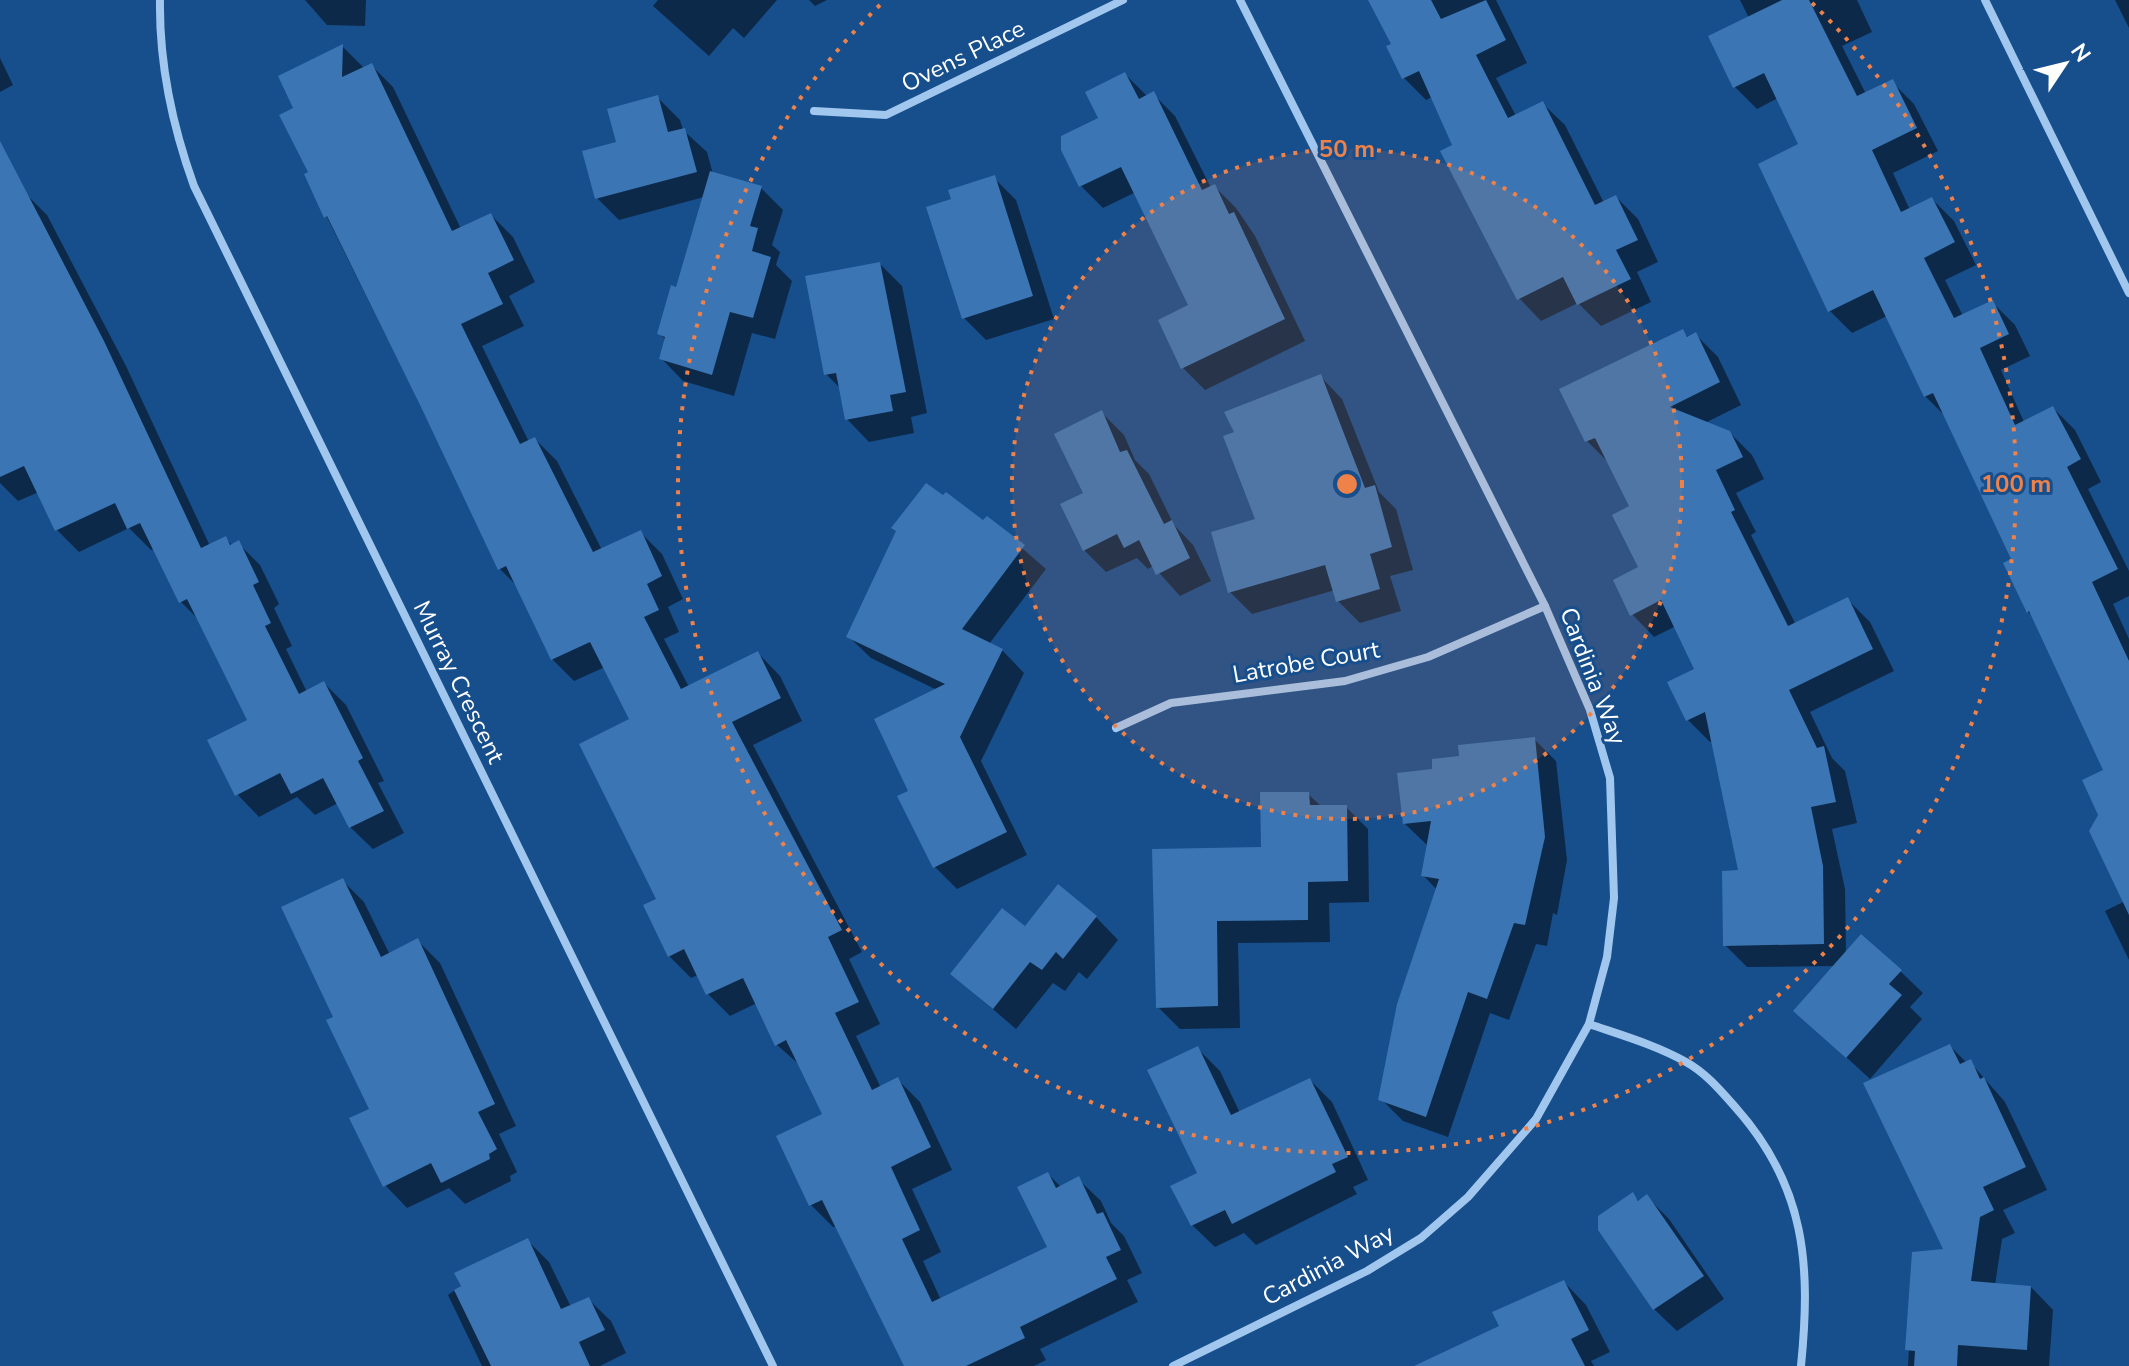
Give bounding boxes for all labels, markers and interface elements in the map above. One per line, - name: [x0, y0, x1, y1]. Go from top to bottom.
- street label: Ovens Place: [896, 12, 1030, 100]
- north arrow: [2025, 24, 2105, 104]
- text: N: [2064, 38, 2098, 68]
- text: 50 m: [1319, 133, 1375, 165]
- text: 100 m: [1981, 468, 2051, 500]
- centre of rings: [1333, 470, 1361, 498]
- street label: Murray Crescent: [406, 596, 512, 769]
- street label: Cardinia Way: [1552, 603, 1634, 750]
- street label: Latrobe Court: [1230, 633, 1383, 691]
- street label: Cardinia Way: [1257, 1217, 1400, 1313]

